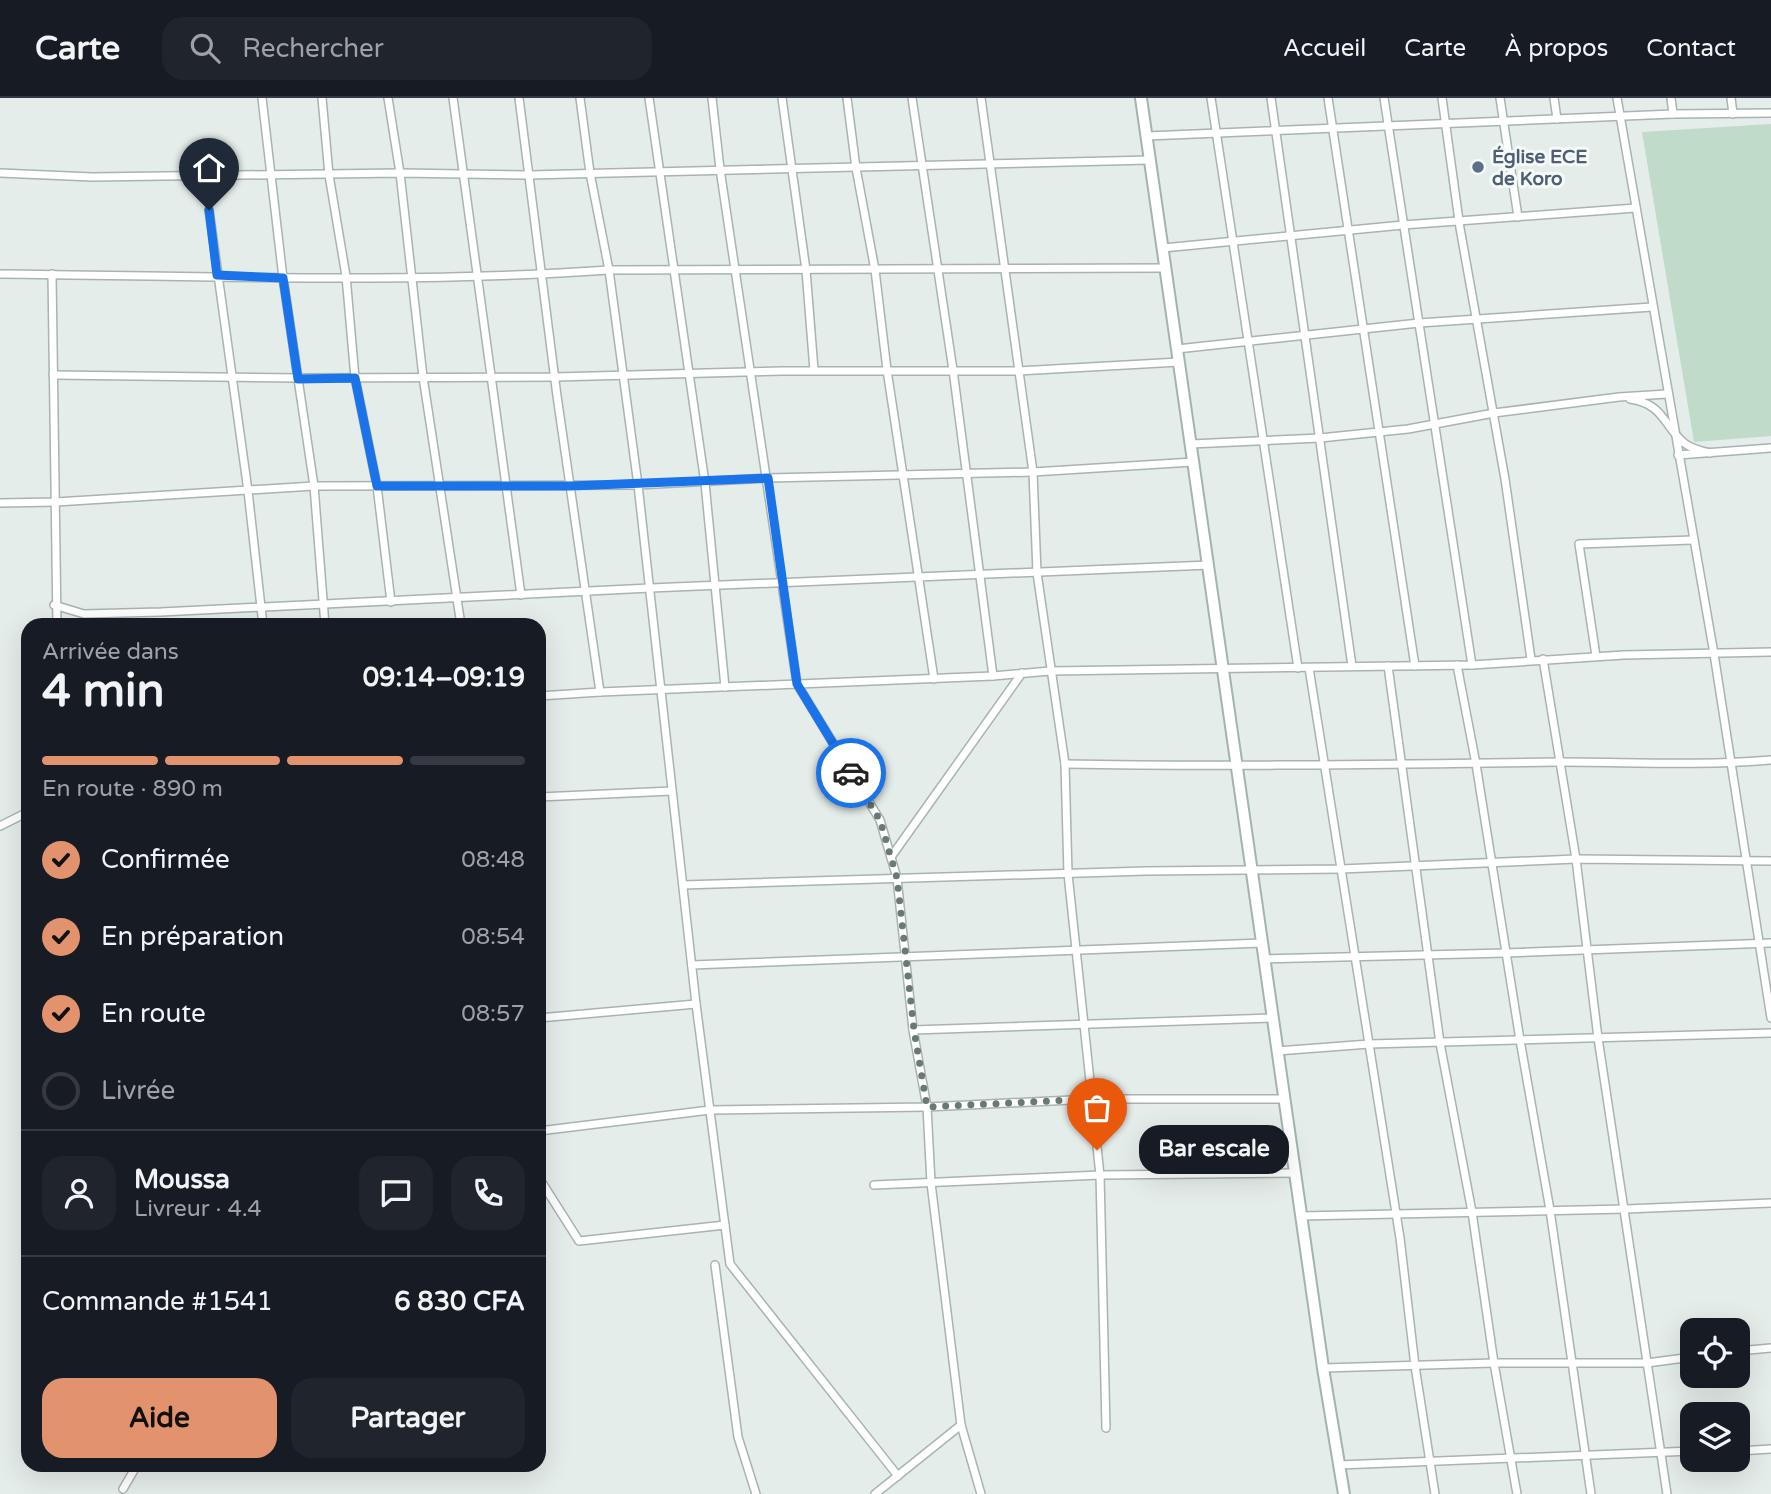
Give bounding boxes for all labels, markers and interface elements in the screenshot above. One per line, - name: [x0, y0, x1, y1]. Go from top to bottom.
- search box: [162, 17, 652, 80]
- text: Carte: [35, 29, 120, 68]
- icon: search: [186, 29, 224, 67]
- text: Rechercher: [242, 33, 384, 64]
- text: Accueil: [1283, 34, 1366, 63]
- text: Carte: [1404, 34, 1466, 63]
- text: À propos: [1504, 34, 1608, 63]
- text: Contact: [1646, 34, 1736, 63]
- pin: [179, 138, 239, 210]
- place label: Église ECE de Koro: [1492, 145, 1587, 190]
- icon: home: [190, 149, 228, 187]
- marker: Église ECE de Koro: [1470, 159, 1486, 175]
- text: Arrivée dans: [42, 638, 179, 666]
- text: 09:14–09:19: [363, 662, 525, 693]
- text: 4 min: [42, 664, 165, 719]
- courier: [816, 738, 886, 808]
- icon: car: [832, 754, 870, 792]
- text: En route · 890 m: [42, 775, 223, 803]
- icon: check: [42, 841, 80, 879]
- text: Confirmée: [101, 844, 230, 875]
- text: 08:48: [461, 846, 525, 874]
- icon: check: [42, 918, 80, 956]
- text: En préparation: [101, 921, 284, 952]
- text: 08:54: [461, 923, 525, 951]
- icon: check: [42, 995, 80, 1033]
- text: En route: [101, 998, 206, 1029]
- text: 08:57: [461, 1000, 525, 1028]
- text: Livrée: [101, 1075, 175, 1106]
- pin: [1067, 1078, 1127, 1150]
- icon: bag: [1078, 1089, 1116, 1127]
- callout: Bar escale: [1139, 1126, 1290, 1174]
- text: Bar escale: [1158, 1135, 1270, 1163]
- button: person: [42, 1156, 116, 1230]
- button: chat: [359, 1156, 433, 1230]
- button: phone: [451, 1156, 525, 1230]
- text: Moussa: [134, 1164, 230, 1195]
- text: Livreur · 4.4: [134, 1195, 262, 1223]
- text: Commande #1541: [42, 1286, 273, 1317]
- text: 6 830 CFA: [394, 1286, 525, 1317]
- map controls: [1680, 1318, 1750, 1472]
- button: locate: [1680, 1318, 1750, 1388]
- button: Aide: [42, 1378, 277, 1458]
- button: Partager: [291, 1378, 525, 1458]
- button: layers: [1680, 1402, 1750, 1472]

